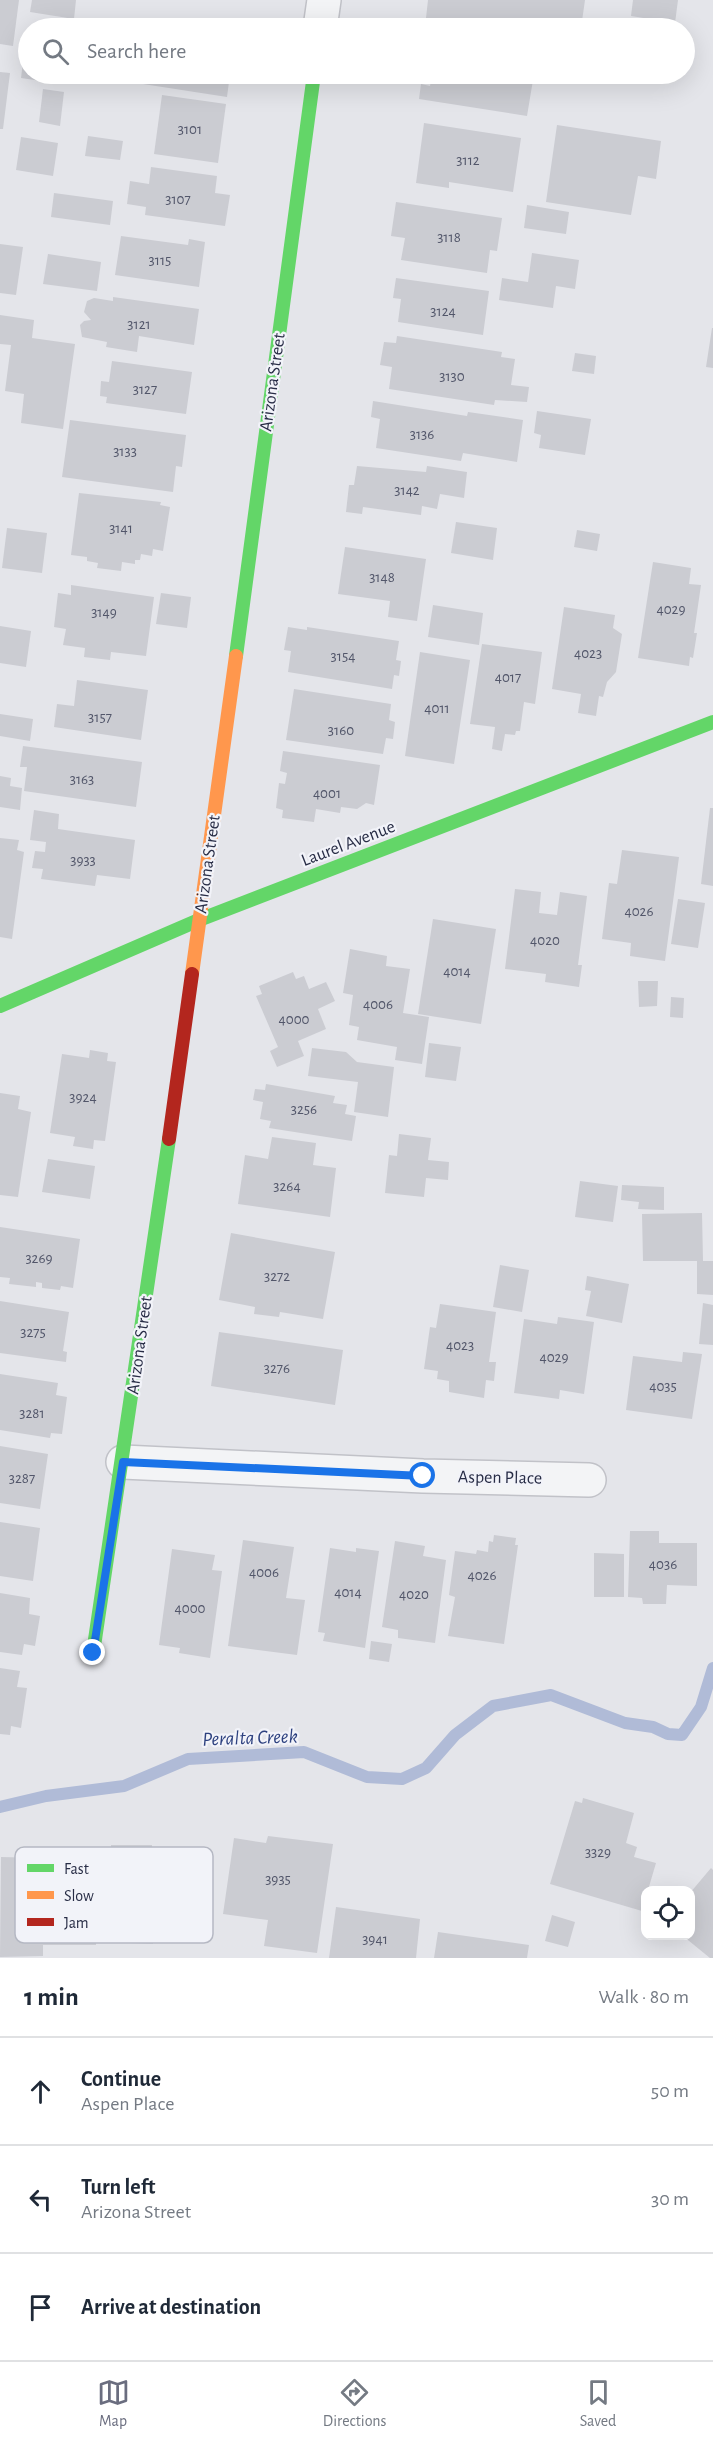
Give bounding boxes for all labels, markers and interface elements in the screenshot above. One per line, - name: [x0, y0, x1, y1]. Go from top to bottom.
- search box: [18, 18, 695, 84]
- icon: search: [39, 35, 72, 68]
- text: Search here: [87, 40, 186, 62]
- house number: 3101: [178, 122, 202, 137]
- house number: 3112: [456, 153, 480, 168]
- house number: 3107: [165, 192, 191, 207]
- house number: 3118: [437, 230, 461, 245]
- house number: 3115: [149, 253, 171, 268]
- house number: 3124: [430, 304, 456, 319]
- house number: 3121: [127, 317, 151, 332]
- street label: Arizona Street: [257, 332, 289, 432]
- house number: 3130: [439, 369, 465, 384]
- house number: 3127: [133, 382, 157, 397]
- house number: 3136: [410, 427, 434, 442]
- house number: 3133: [113, 444, 137, 459]
- house number: 3142: [394, 483, 420, 498]
- house number: 3141: [109, 521, 133, 536]
- house number: 3148: [369, 570, 395, 585]
- house number: 4029: [656, 602, 686, 617]
- house number: 3149: [91, 605, 117, 620]
- house number: 4023: [574, 646, 602, 661]
- house number: 3154: [331, 649, 355, 664]
- house number: 4017: [495, 670, 521, 685]
- house number: 4011: [424, 701, 450, 716]
- house number: 3157: [88, 710, 112, 725]
- house number: 3160: [328, 723, 354, 738]
- house number: 3163: [70, 772, 94, 787]
- house number: 4001: [313, 786, 341, 801]
- street label: Arizona Street: [192, 814, 224, 914]
- street label: Laurel Avenue: [299, 818, 398, 870]
- house number: 3933: [70, 853, 96, 868]
- house number: 4026: [624, 904, 654, 919]
- house number: 4020: [530, 933, 560, 948]
- house number: 4014: [443, 964, 471, 979]
- house number: 4006: [363, 997, 393, 1012]
- house number: 4000: [279, 1012, 310, 1027]
- house number: 3924: [69, 1090, 97, 1105]
- house number: 3256: [291, 1102, 317, 1117]
- house number: 3264: [273, 1179, 301, 1194]
- house number: 3269: [25, 1251, 53, 1266]
- house number: 3272: [264, 1269, 290, 1284]
- street label: Arizona Street: [124, 1295, 156, 1395]
- house number: 3275: [20, 1325, 46, 1340]
- house number: 4023: [446, 1338, 474, 1353]
- house number: 4029: [539, 1350, 569, 1365]
- house number: 3276: [264, 1361, 290, 1376]
- house number: 4035: [649, 1379, 677, 1394]
- house number: 3281: [19, 1406, 45, 1421]
- route start: [409, 1462, 435, 1488]
- street label: Aspen Place: [458, 1468, 542, 1488]
- house number: 3287: [9, 1471, 35, 1486]
- house number: 4036: [649, 1557, 677, 1572]
- house number: 4006: [249, 1565, 279, 1580]
- house number: 4026: [467, 1568, 497, 1583]
- house number: 4014: [334, 1585, 362, 1600]
- house number: 4020: [399, 1587, 429, 1602]
- house number: 4000: [175, 1601, 206, 1616]
- route end: [79, 1639, 105, 1665]
- water label: Peralta Creek: [202, 1726, 298, 1750]
- house number: 3329: [585, 1845, 611, 1860]
- legend: [15, 1847, 213, 1943]
- text: Fast: [64, 1861, 89, 1877]
- house number: 3935: [265, 1872, 291, 1887]
- map controls: [641, 1886, 695, 1940]
- button: locate: [641, 1886, 695, 1940]
- text: Slow: [64, 1888, 94, 1904]
- text: Jam: [64, 1915, 89, 1931]
- house number: 3941: [362, 1932, 388, 1947]
- text: 1 min: [24, 1984, 79, 2010]
- text: Walk · 80 m: [598, 1987, 689, 2007]
- text: Continue: [81, 2068, 161, 2090]
- icon: ahead: [24, 2075, 57, 2108]
- text: 50 m: [651, 2081, 689, 2101]
- text: Aspen Place: [81, 2094, 174, 2114]
- text: Turn left: [81, 2176, 155, 2198]
- icon: left: [24, 2183, 57, 2216]
- text: 30 m: [651, 2189, 689, 2209]
- text: Arizona Street: [81, 2202, 191, 2222]
- icon: arrive: [24, 2291, 57, 2324]
- text: Arrive at destination: [81, 2296, 261, 2318]
- tab: Map: [97, 2376, 130, 2431]
- tab: Directions: [323, 2376, 387, 2431]
- tab: Saved: [580, 2376, 616, 2431]

